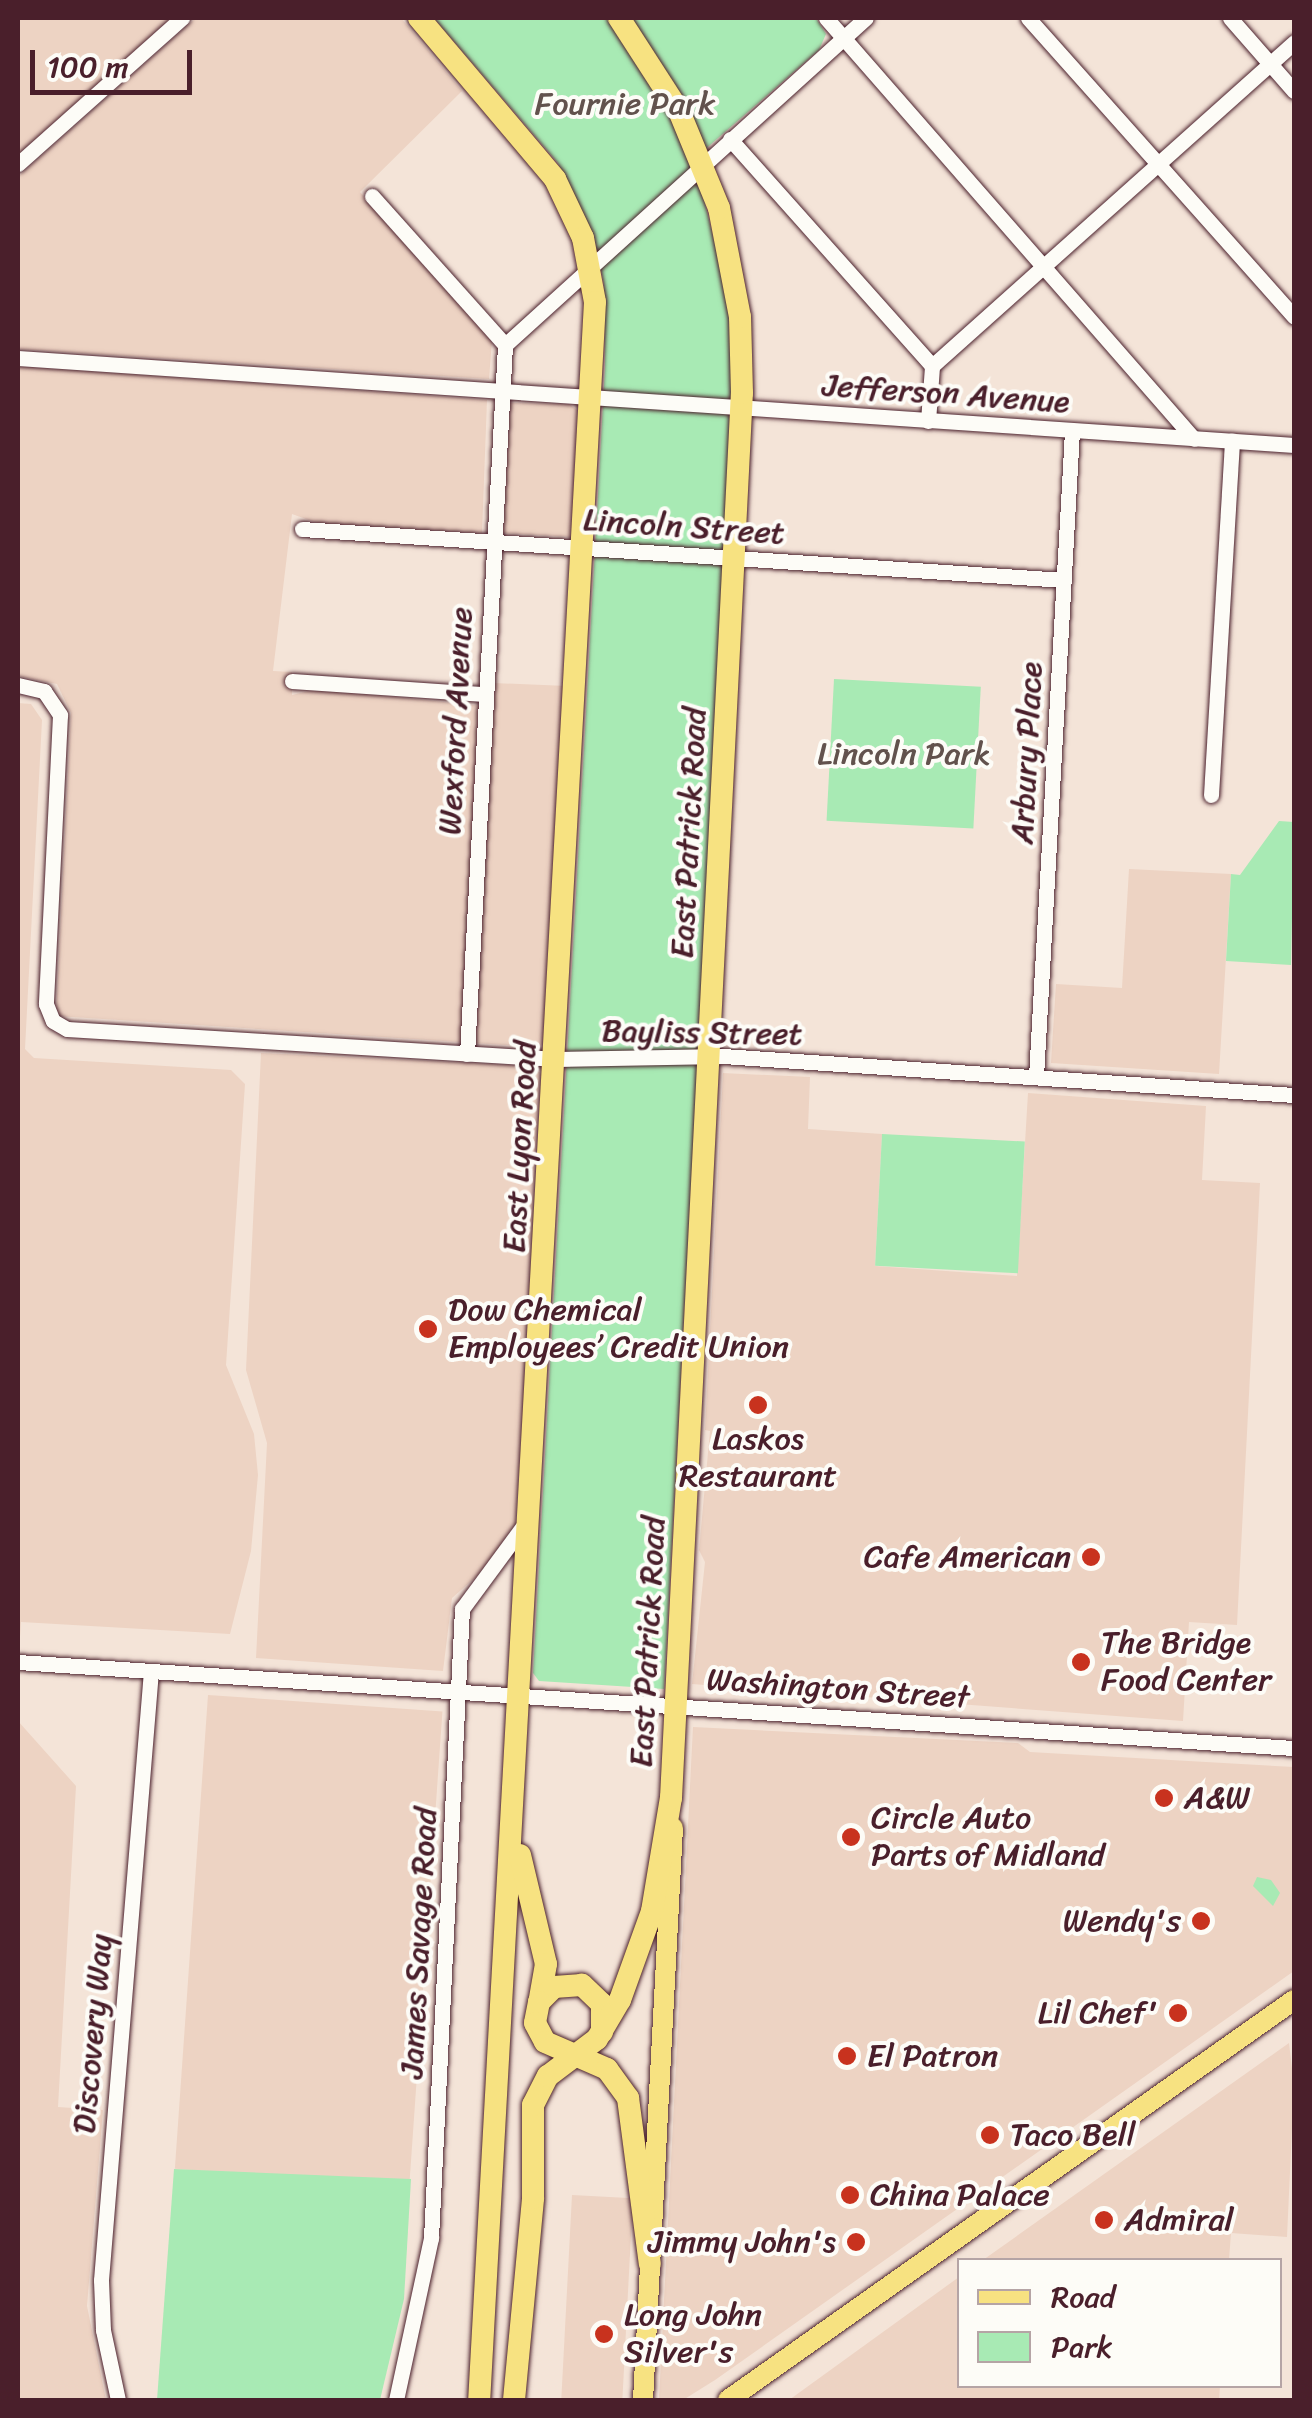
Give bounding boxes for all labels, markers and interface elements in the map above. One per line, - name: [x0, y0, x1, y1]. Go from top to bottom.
- scale bar: [35, 30, 198, 92]
- text: 100 m: [47, 40, 129, 94]
- park label: Fournie Park: [535, 85, 715, 123]
- street label: Jefferson Avenue: [821, 366, 1071, 422]
- street label: Lincoln Street: [583, 501, 785, 553]
- street label: Wexford Avenue: [431, 606, 481, 836]
- street label: Arbury Place: [1003, 660, 1051, 846]
- street label: East Patrick Road: [663, 706, 715, 960]
- park label: Lincoln Park: [817, 735, 991, 773]
- street label: Bayliss Street: [602, 1012, 802, 1054]
- street label: East Lyon Road: [495, 1040, 545, 1254]
- place label: Dow Chemical Employees’ Credit Union: [448, 1292, 788, 1367]
- marker: Dow Chemical Employees’ Credit Union: [417, 1318, 439, 1340]
- marker: Laskos Restaurant: [747, 1394, 769, 1416]
- place label: Laskos Restaurant: [679, 1421, 837, 1496]
- street label: East Patrick Road: [622, 1515, 674, 1769]
- place label: Cafe American: [863, 1538, 1071, 1576]
- marker: Cafe American: [1080, 1546, 1102, 1568]
- place label: The Bridge Food Center: [1101, 1625, 1273, 1700]
- marker: The Bridge Food Center: [1070, 1651, 1092, 1673]
- street label: Washington Street: [705, 1661, 971, 1717]
- place label: A&W: [1184, 1779, 1250, 1817]
- marker: A&W: [1153, 1787, 1175, 1809]
- place label: Circle Auto Parts of Midland: [871, 1800, 1105, 1875]
- street label: James Savage Road: [393, 1807, 445, 2079]
- marker: Circle Auto Parts of Midland: [840, 1826, 862, 1848]
- place label: Wendy's: [1063, 1902, 1181, 1940]
- marker: Wendy's: [1190, 1910, 1212, 1932]
- street label: Discovery Way: [65, 1932, 121, 2136]
- place label: Lil Chef': [1038, 1994, 1158, 2032]
- marker: Lil Chef': [1167, 2002, 1189, 2024]
- place label: El Patron: [867, 2037, 998, 2075]
- marker: El Patron: [836, 2045, 858, 2067]
- place label: Taco Bell: [1010, 2116, 1136, 2154]
- marker: Taco Bell: [979, 2124, 1001, 2146]
- place label: China Palace: [870, 2176, 1049, 2214]
- marker: China Palace: [839, 2184, 861, 2206]
- place label: Admiral: [1124, 2201, 1234, 2239]
- marker: Admiral: [1093, 2209, 1115, 2231]
- place label: Jimmy John's: [648, 2223, 836, 2261]
- marker: Jimmy John's: [845, 2231, 867, 2253]
- legend: [957, 2258, 1282, 2388]
- text: Road: [1051, 2270, 1115, 2324]
- place label: Long John Silver's: [624, 2297, 762, 2372]
- text: Park: [1051, 2320, 1113, 2374]
- marker: Long John Silver's: [593, 2323, 615, 2345]

